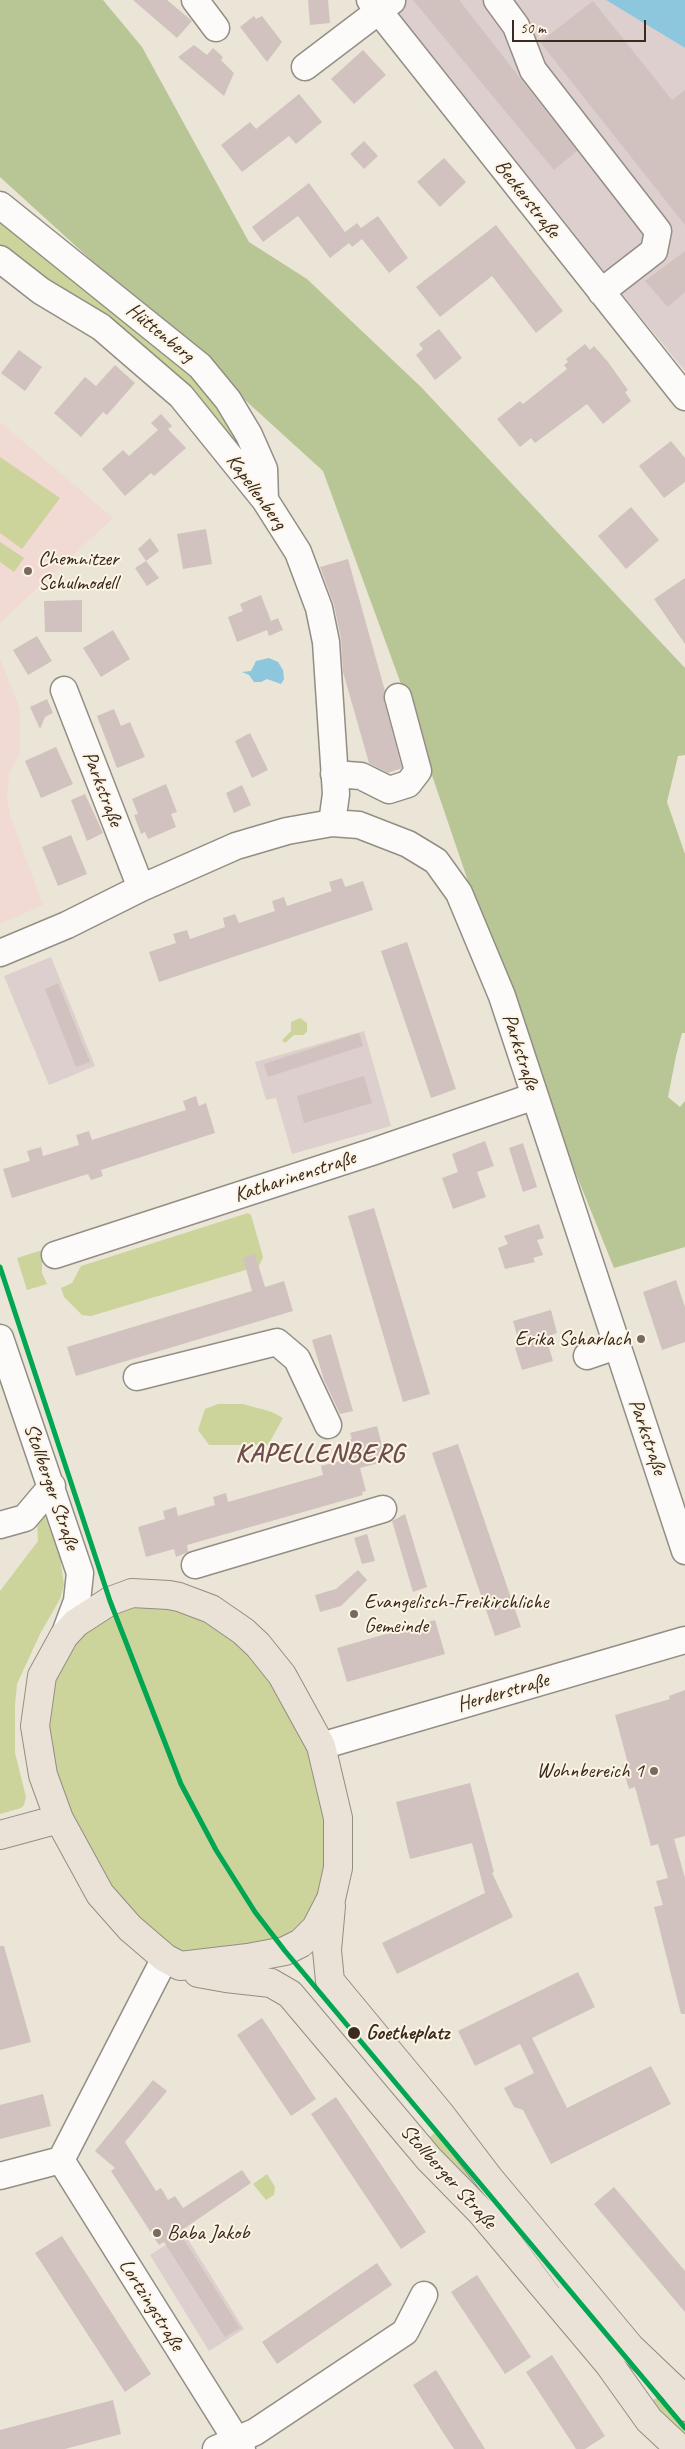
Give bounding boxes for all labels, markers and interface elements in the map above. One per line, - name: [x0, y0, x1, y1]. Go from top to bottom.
- scale bar: [515, 10, 649, 42]
- text: 50 m: [520, 19, 546, 38]
- street label: Beckerstraße: [489, 155, 565, 243]
- street label: Hüttenberg: [121, 298, 199, 368]
- street label: Kapellenberg: [220, 449, 292, 535]
- place label: Chemnitzer Schulmodell: [38, 546, 119, 596]
- marker: Chemnitzer Schulmodell: [22, 565, 34, 577]
- street label: Parkstraße: [76, 748, 128, 830]
- street label: Parkstraße: [496, 1011, 544, 1093]
- street label: Katharinenstraße: [231, 1146, 359, 1208]
- place label: Erika Scharlach: [515, 1326, 631, 1352]
- marker: Erika Scharlach: [635, 1333, 647, 1345]
- street label: Parkstraße: [622, 1396, 672, 1478]
- street label: Stollberger Straße: [18, 1420, 84, 1554]
- district label: KAPELLENBERG: [234, 1438, 406, 1470]
- place label: Evangelisch-Freikirchliche Gemeinde: [364, 1589, 549, 1639]
- marker: Evangelisch-Freikirchliche Gemeinde: [348, 1608, 360, 1620]
- street label: Herderstraße: [454, 1668, 552, 1718]
- place label: Wohnbereich 1: [537, 1758, 644, 1784]
- marker: Wohnbereich 1: [648, 1765, 660, 1777]
- place label: Goetheplatz: [366, 2020, 449, 2046]
- marker: Goetheplatz: [346, 2025, 362, 2041]
- street label: Stollberger Straße: [394, 2120, 502, 2234]
- place label: Baba Jakob: [167, 2220, 249, 2246]
- marker: Baba Jakob: [151, 2227, 163, 2239]
- street label: Lortzingstraße: [113, 2254, 189, 2356]

